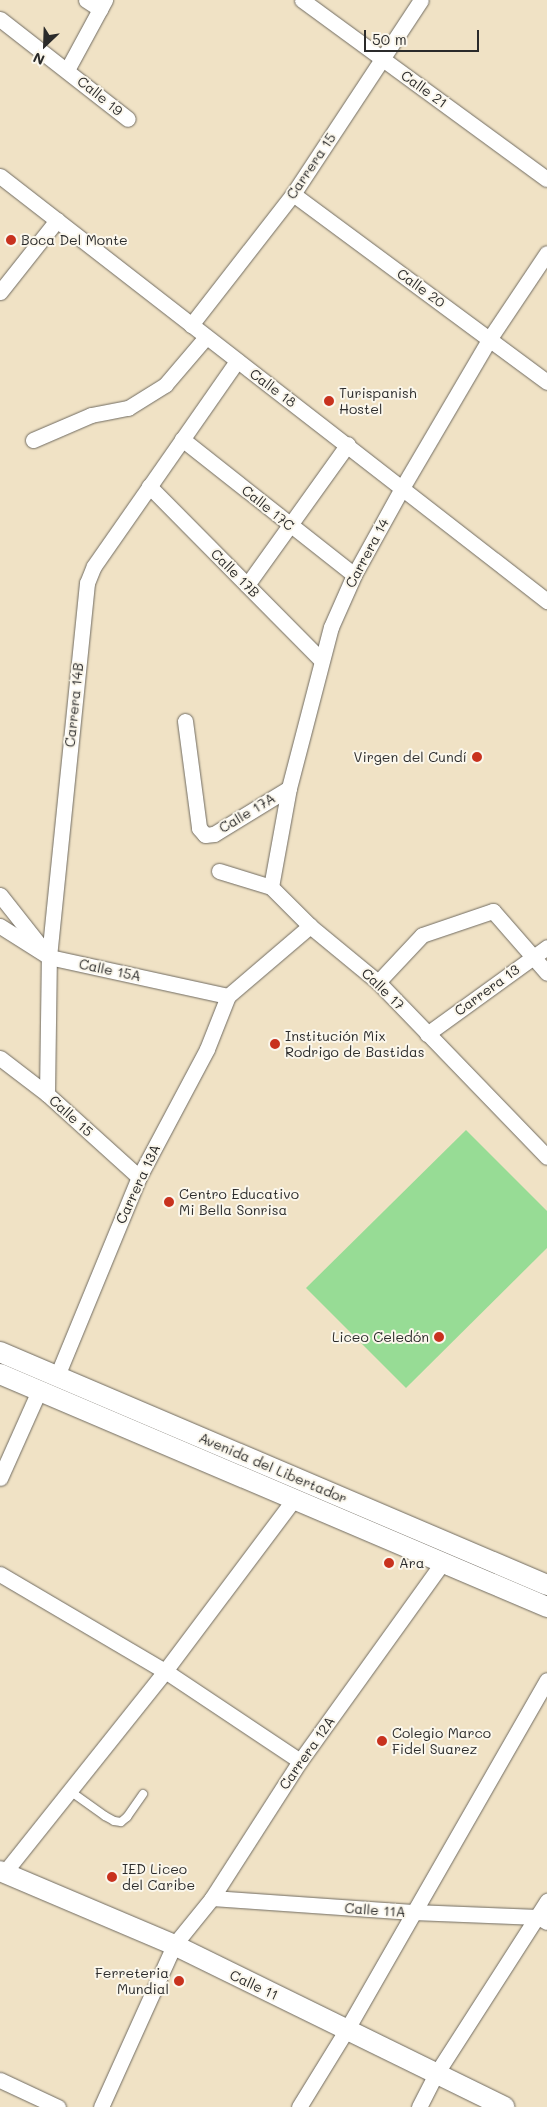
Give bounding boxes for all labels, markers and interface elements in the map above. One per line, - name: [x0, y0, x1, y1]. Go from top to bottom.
- north arrow: [20, 20, 70, 70]
- scale bar: [367, 20, 482, 52]
- text: 50 m: [372, 29, 407, 49]
- text: N: [30, 48, 47, 70]
- street label: Calle 21: [398, 67, 450, 111]
- street label: Calle 19: [74, 73, 126, 119]
- street label: Carrera 15: [283, 130, 339, 202]
- place label: Boca Del Monte: [21, 232, 128, 248]
- marker: Boca Del Monte: [5, 234, 17, 246]
- street label: Calle 20: [394, 265, 448, 311]
- street label: Calle 18: [247, 365, 299, 411]
- place label: Turispanish Hostel: [339, 385, 417, 418]
- marker: Turispanish Hostel: [323, 395, 335, 407]
- street label: Calle 17C: [238, 482, 298, 534]
- street label: Carrera 14: [342, 515, 392, 591]
- street label: Calle 17B: [207, 545, 263, 601]
- street label: Carrera 14B: [61, 662, 87, 748]
- place label: Virgen del Cundí: [353, 749, 467, 765]
- marker: Virgen del Cundí: [471, 751, 483, 763]
- street label: Calle 17A: [216, 790, 278, 836]
- street label: Calle 15A: [77, 955, 143, 985]
- street label: Carrera 13: [451, 961, 523, 1019]
- street label: Calle 17: [358, 965, 408, 1013]
- place label: Institución Mix Rodrigo de Bastidas: [285, 1028, 424, 1060]
- marker: Institución Mix Rodrigo de Bastidas: [269, 1038, 281, 1050]
- street label: Calle 15: [46, 1092, 96, 1140]
- street label: Carrera 13A: [112, 1142, 164, 1226]
- place label: Centro Educativo Mi Bella Sonrisa: [179, 1186, 299, 1218]
- marker: Centro Educativo Mi Bella Sonrisa: [163, 1196, 175, 1208]
- place label: Liceo Celedón: [332, 1329, 429, 1345]
- marker: Liceo Celedón: [433, 1331, 445, 1343]
- street label: Avenida del Libertador: [196, 1429, 350, 1507]
- place label: Ara: [399, 1555, 424, 1571]
- marker: Ara: [383, 1557, 395, 1569]
- street label: Carrera 12A: [276, 1713, 338, 1793]
- place label: Colegio Marco Fidel Suarez: [392, 1725, 491, 1758]
- marker: Colegio Marco Fidel Suarez: [376, 1735, 388, 1747]
- place label: IED Liceo del Caribe: [122, 1861, 195, 1894]
- marker: IED Liceo del Caribe: [106, 1871, 118, 1883]
- street label: Calle 11A: [344, 1899, 406, 1921]
- place label: Ferreteria Mundial: [95, 1965, 169, 1998]
- street label: Calle 11: [227, 1967, 281, 2003]
- marker: Ferreteria Mundial: [173, 1975, 185, 1987]

